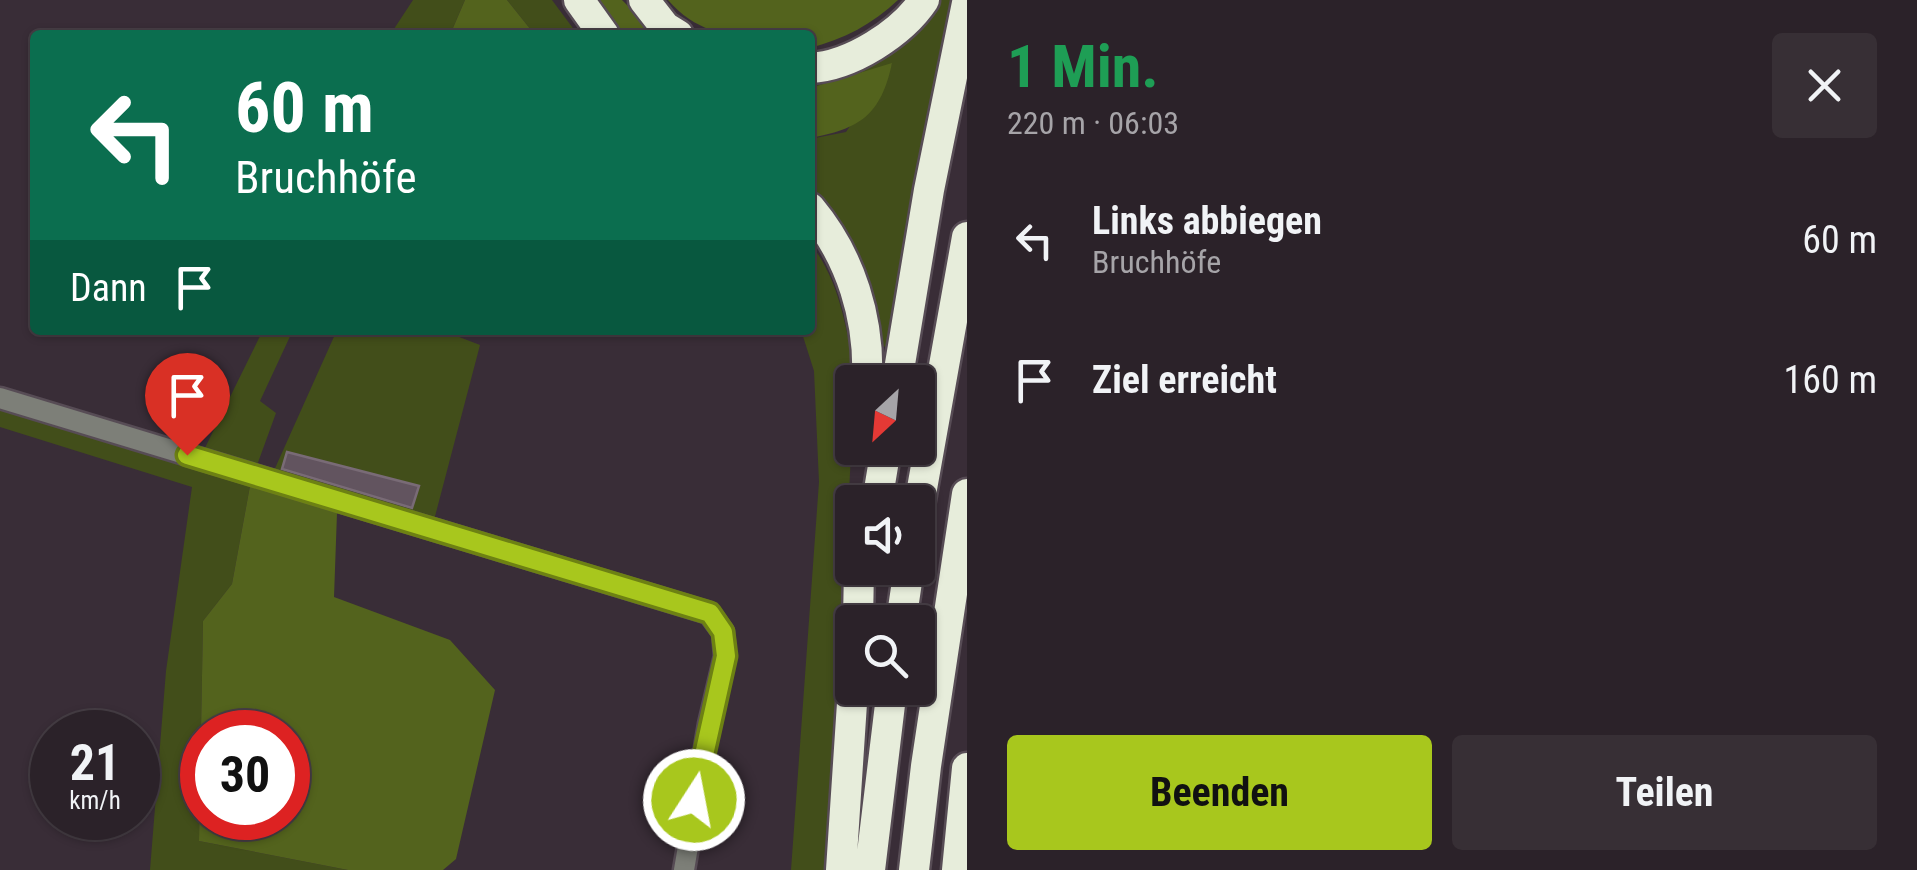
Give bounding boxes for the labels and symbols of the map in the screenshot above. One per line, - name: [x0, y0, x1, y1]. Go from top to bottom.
- pin: [145, 353, 230, 456]
- north arrow: [835, 365, 935, 465]
- speed limit sign: 30: [180, 710, 310, 840]
- position arrow: [642, 748, 746, 852]

